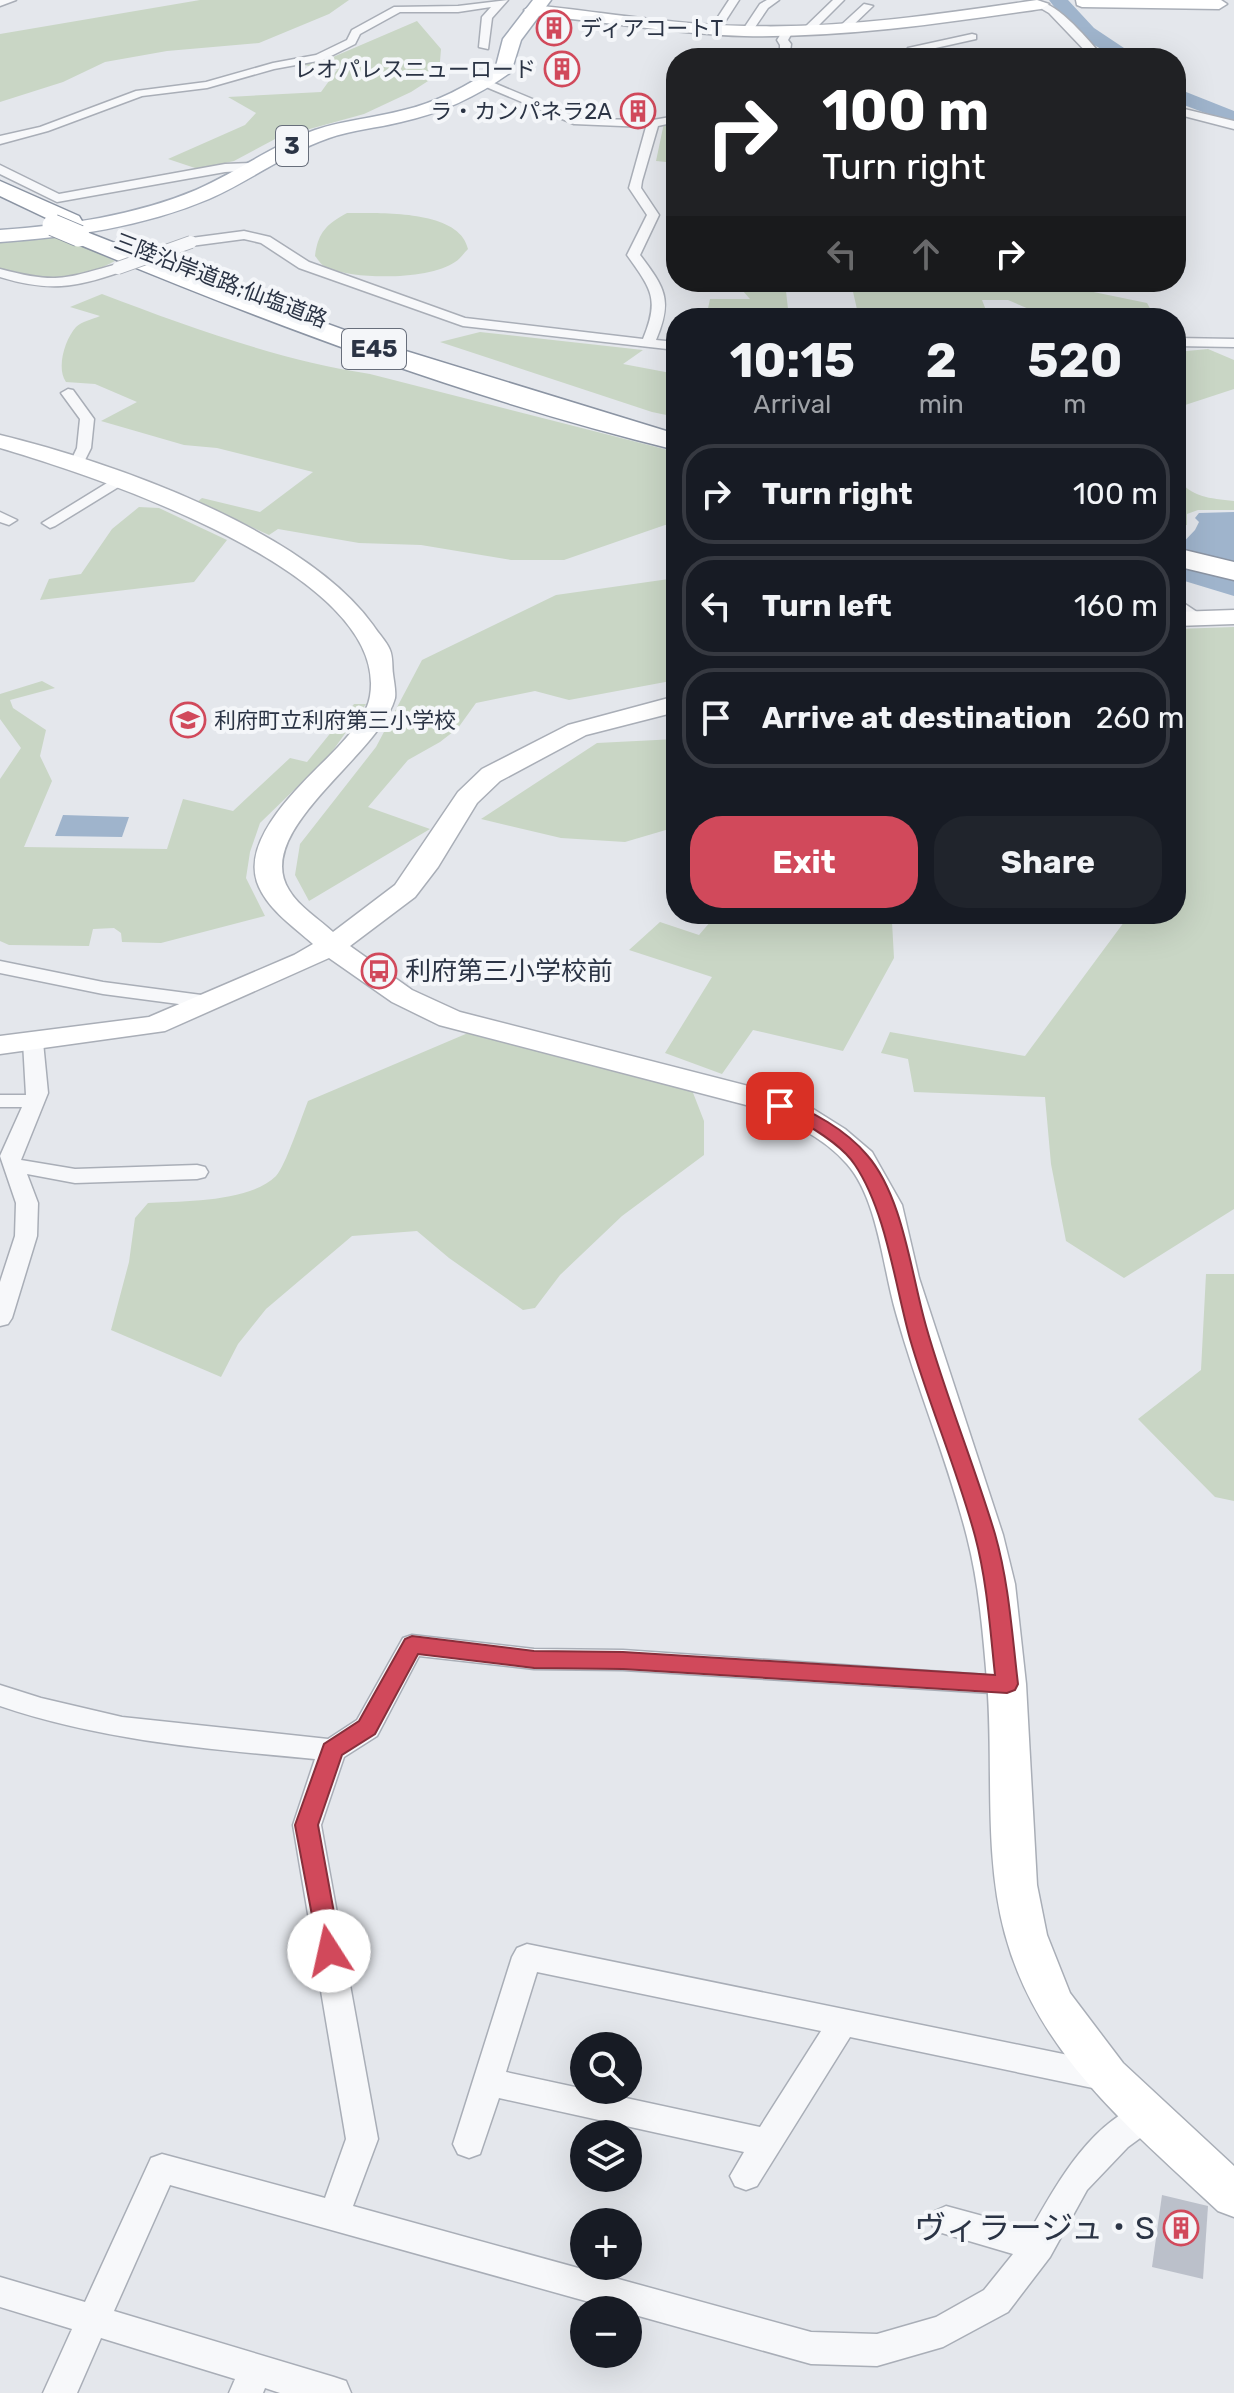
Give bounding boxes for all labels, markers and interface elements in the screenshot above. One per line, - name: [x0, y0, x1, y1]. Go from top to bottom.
- building icon: ディアコートT: [535, 9, 573, 47]
- place label: ディアコートT: [580, 15, 723, 42]
- building icon: レオパレスニューロード: [543, 50, 581, 88]
- place label: レオパレスニューロード: [294, 56, 536, 83]
- text: 100 m: [822, 78, 989, 144]
- icon: right: [690, 80, 794, 184]
- building icon: ラ・カンパネラ2A: [619, 92, 657, 130]
- place label: ラ・カンパネラ2A: [430, 98, 612, 125]
- road number: 3: [276, 126, 308, 166]
- text: Turn right: [822, 145, 986, 188]
- street label: 三陸沿岸道路;仙塩道路: [111, 227, 331, 334]
- icon: left: [820, 232, 864, 276]
- icon: ahead: [904, 232, 948, 276]
- icon: right: [988, 232, 1032, 276]
- road number: E45: [342, 329, 406, 369]
- text: 10:15: [730, 332, 855, 389]
- text: 2: [926, 332, 957, 389]
- text: 520: [1027, 332, 1122, 389]
- text: Arrival: [753, 389, 831, 420]
- text: min: [919, 389, 964, 420]
- text: m: [1063, 389, 1086, 420]
- icon: right: [694, 472, 738, 516]
- text: Turn right: [762, 476, 913, 512]
- text: 100 m: [1073, 476, 1158, 512]
- icon: left: [694, 584, 738, 628]
- text: Turn left: [762, 588, 892, 624]
- text: 160 m: [1074, 588, 1158, 624]
- icon: arrive: [694, 696, 738, 740]
- text: Arrive at destination: [762, 700, 1072, 736]
- text: 260 m: [1096, 700, 1184, 736]
- school or university icon: 利府町立利府第三小学校: [169, 701, 207, 739]
- place label: 利府町立利府第三小学校: [214, 707, 456, 734]
- button: Exit: [690, 816, 918, 908]
- button: Share: [934, 816, 1162, 908]
- bus stop icon: 利府第三小学校前: [360, 952, 398, 990]
- place label: 利府第三小学校前: [405, 956, 613, 987]
- pin: [746, 1072, 814, 1140]
- icon: arrive: [758, 1084, 802, 1128]
- position arrow: [287, 1909, 371, 1993]
- map controls: [570, 2032, 642, 2368]
- button: search: [570, 2032, 642, 2104]
- button: layers: [570, 2120, 642, 2192]
- button: +: [570, 2208, 642, 2280]
- place label: ヴィラージュ・S: [914, 2209, 1155, 2247]
- building icon: ヴィラージュ・S: [1162, 2209, 1200, 2247]
- button: −: [570, 2296, 642, 2368]

